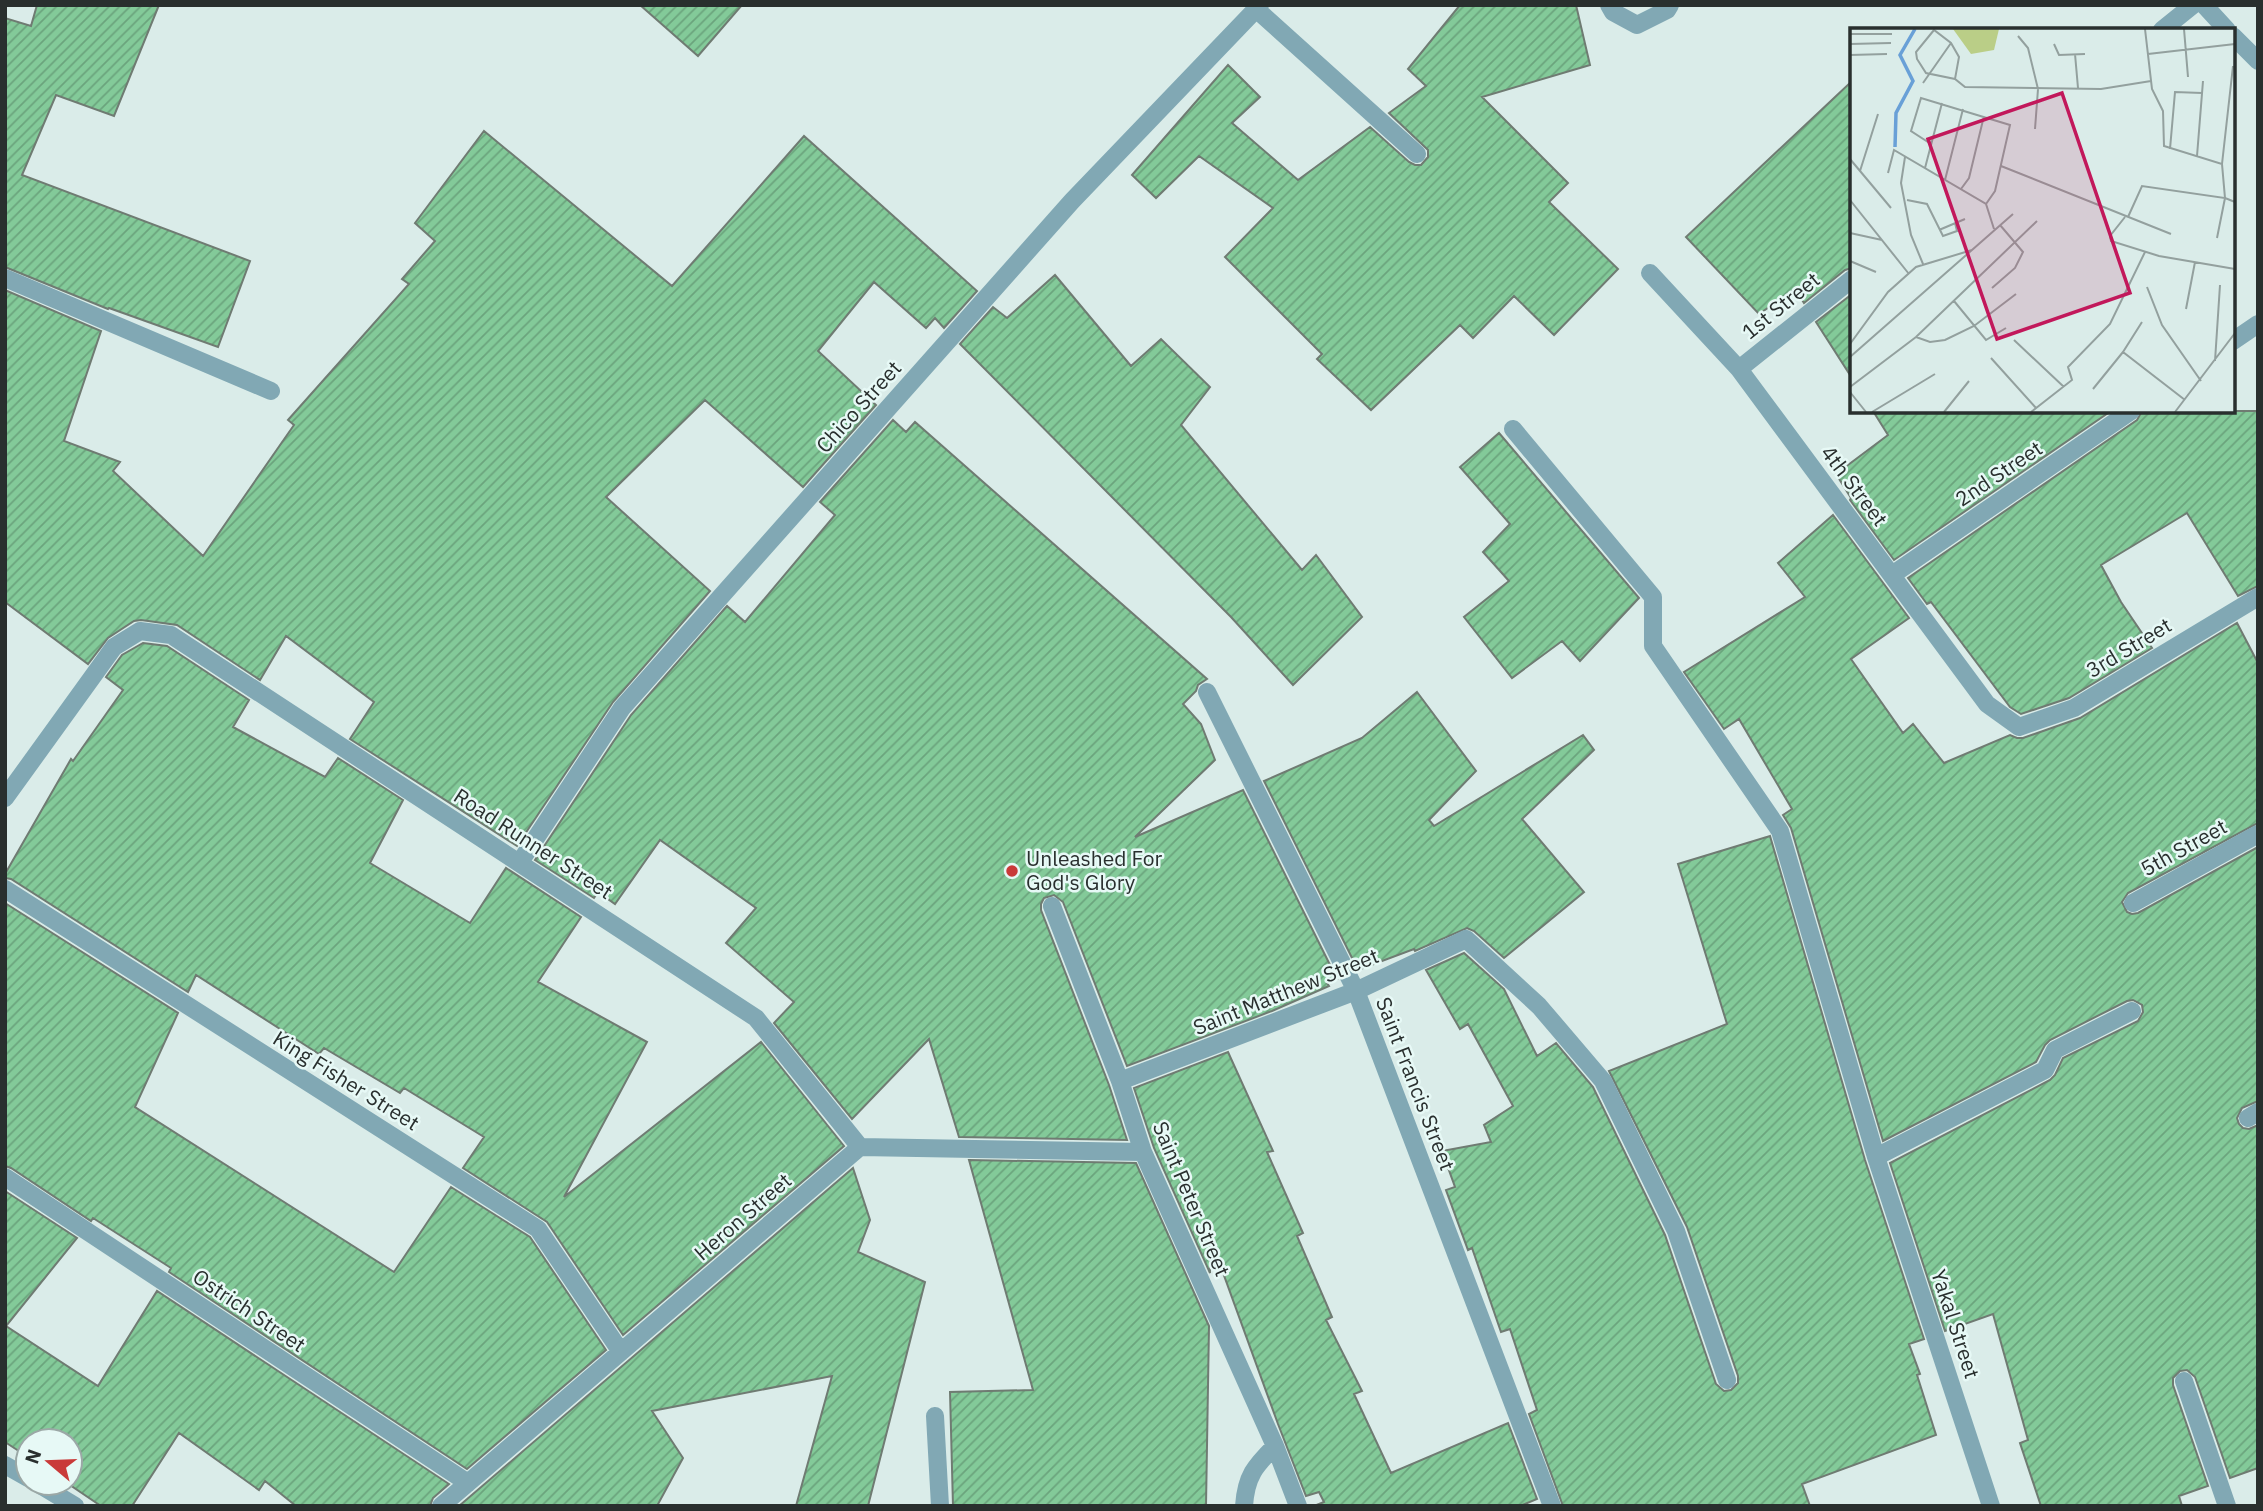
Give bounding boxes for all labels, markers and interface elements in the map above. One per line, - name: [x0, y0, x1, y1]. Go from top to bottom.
- inset map: [1850, 28, 2235, 413]
- street label: 1st Street: [1736, 265, 1825, 345]
- street label: Chico Street: [809, 354, 907, 458]
- street label: 2nd Street: [1949, 434, 2047, 513]
- street label: 4th Street: [1815, 439, 1894, 532]
- street label: 3rd Street: [2081, 611, 2176, 684]
- street label: Road Runner Street: [449, 781, 618, 905]
- street label: 5th Street: [2135, 812, 2232, 882]
- place label: Unleashed For God's Glory: [1026, 844, 1162, 896]
- marker: Unleashed For God's Glory: [1004, 863, 1020, 879]
- street label: Saint Matthew Street: [1189, 941, 1383, 1041]
- street label: Saint Francis Street: [1370, 993, 1462, 1174]
- street label: King Fisher Street: [268, 1024, 425, 1136]
- street label: Saint Peter Street: [1147, 1117, 1237, 1280]
- street label: Heron Street: [688, 1166, 797, 1266]
- street label: Ostrich Street: [188, 1262, 311, 1358]
- street label: Yakal Street: [1925, 1266, 1987, 1382]
- north arrow: [14, 1427, 84, 1497]
- text: N: [19, 1446, 47, 1467]

